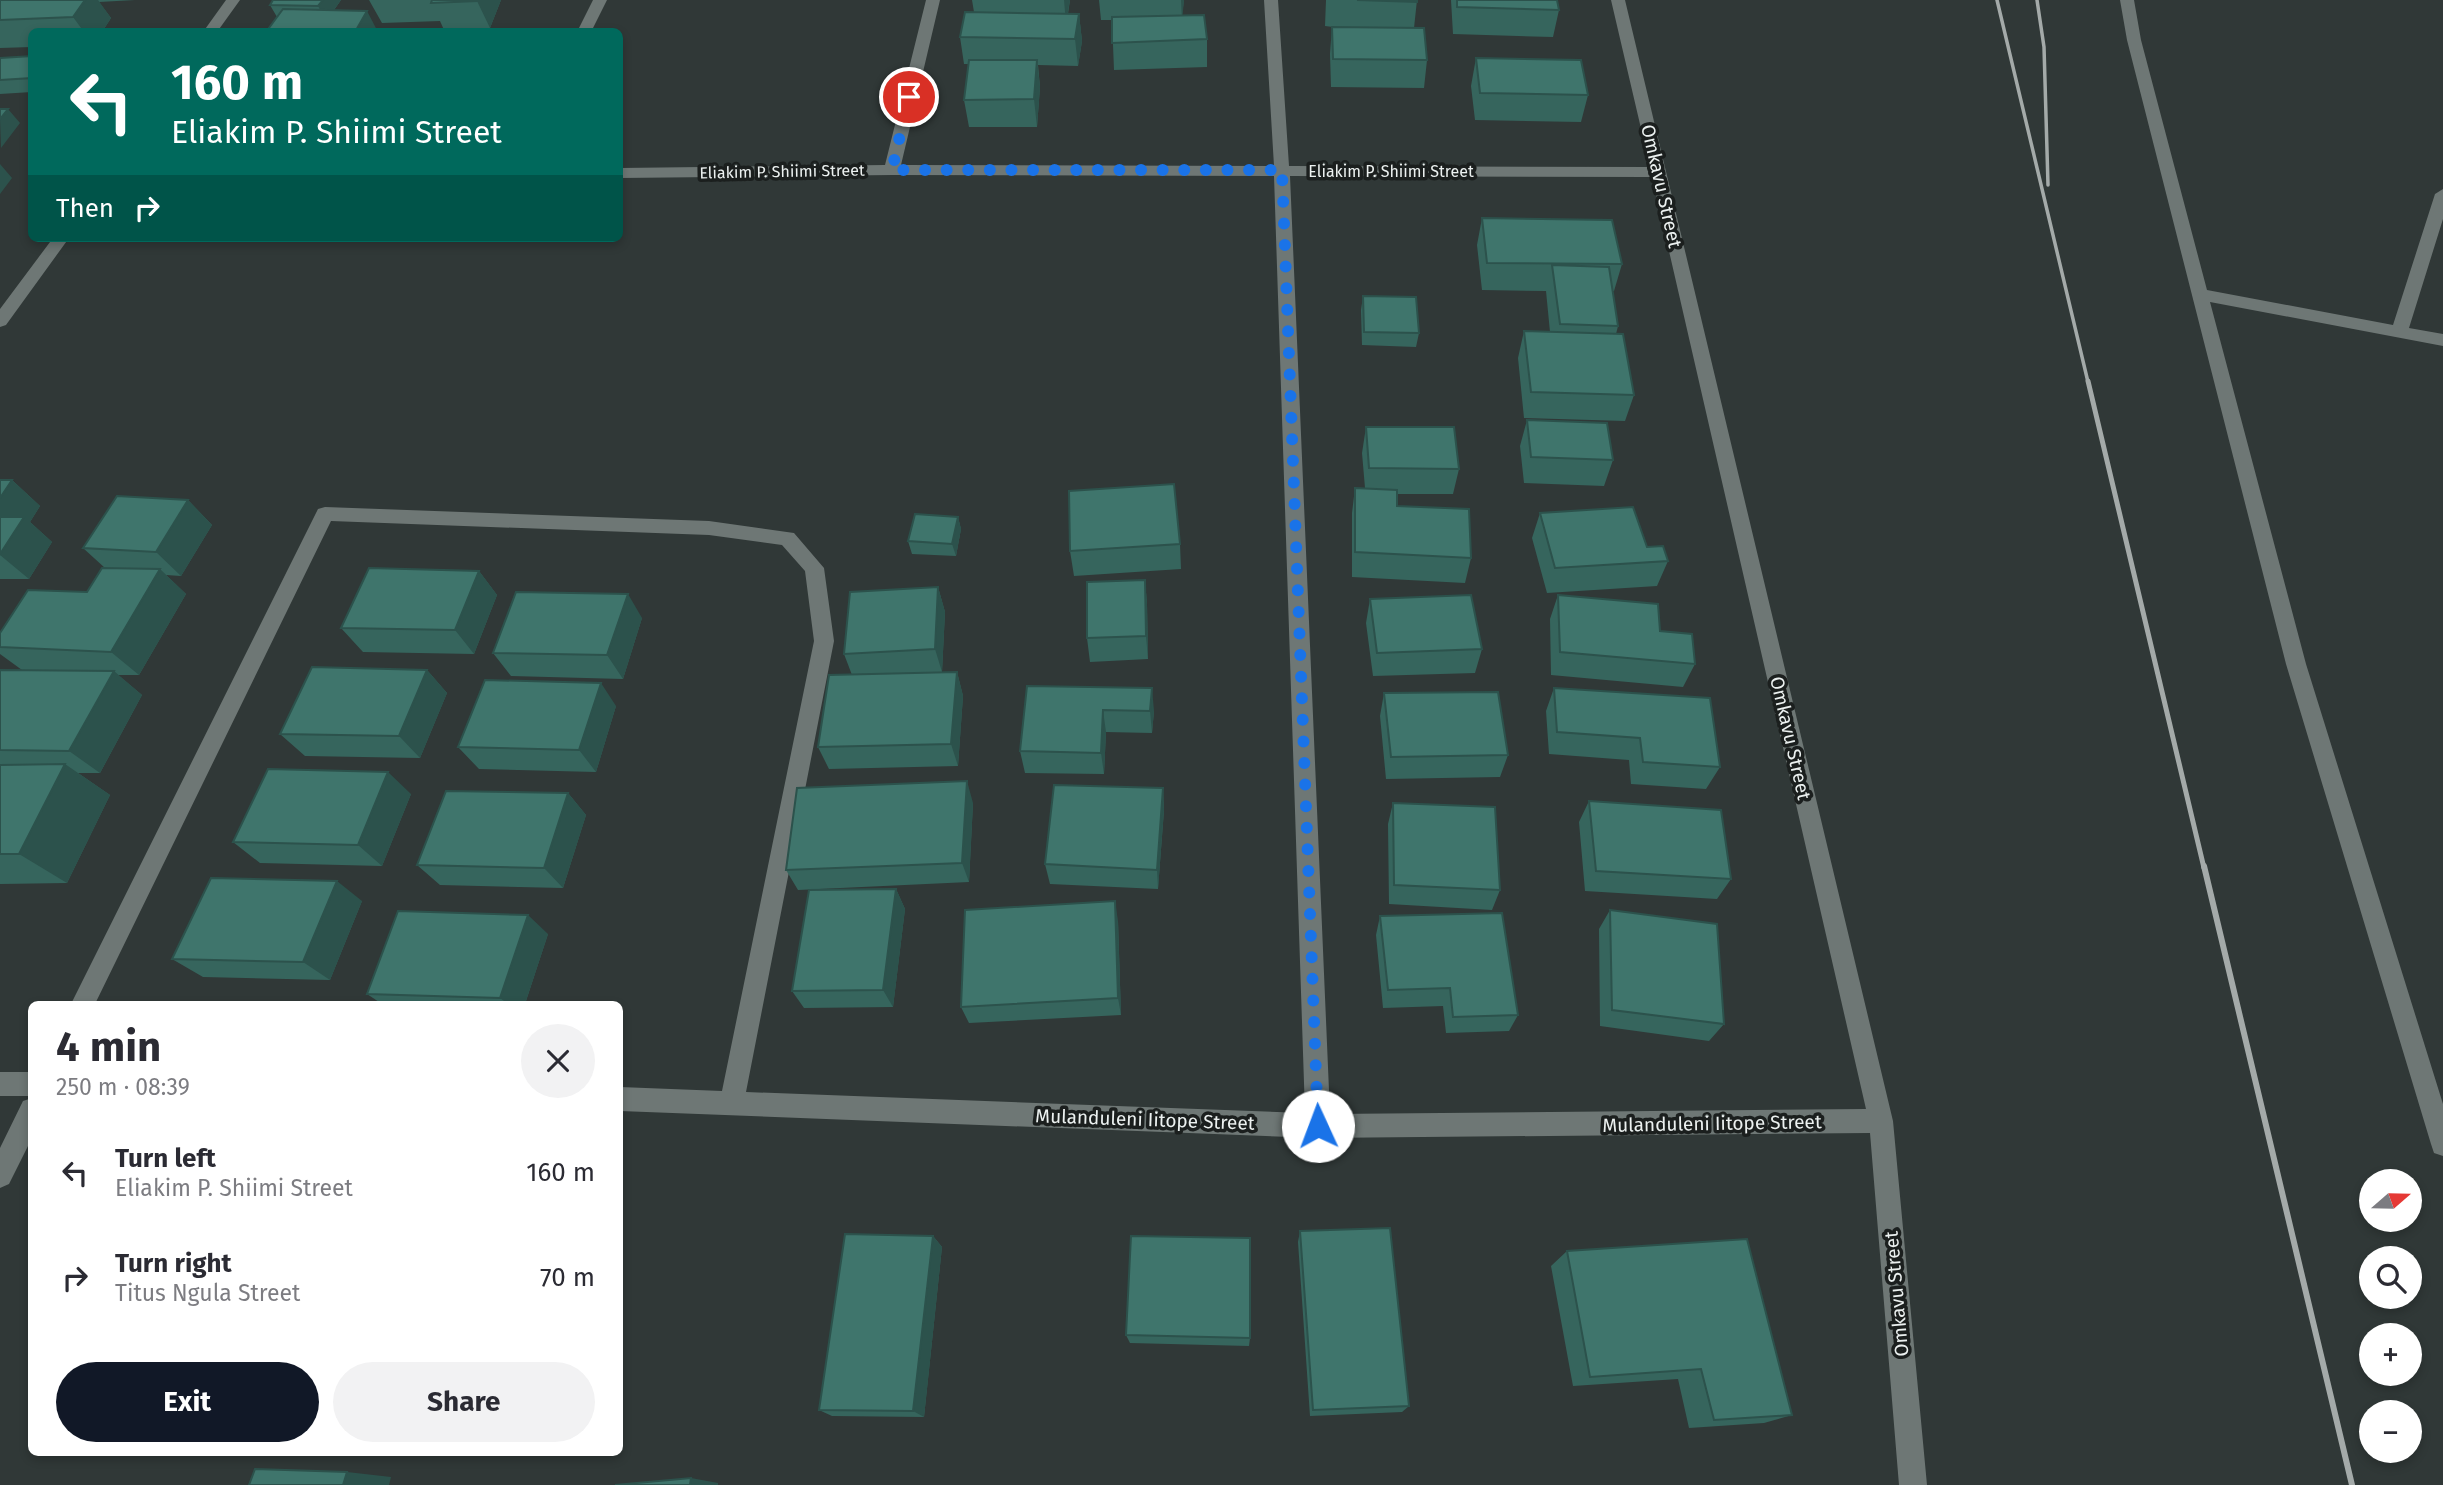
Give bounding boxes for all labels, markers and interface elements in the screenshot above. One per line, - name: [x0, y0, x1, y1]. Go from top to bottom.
- text: 160 m: [171, 53, 303, 112]
- icon: left: [56, 56, 147, 147]
- pin: [879, 67, 939, 127]
- icon: arrive: [890, 78, 928, 116]
- text: Eliakim P. Shiimi Street: [171, 113, 502, 151]
- street label: Omkavu Street: [1636, 122, 1687, 250]
- street label: Eliakim P. Shiimi Street: [699, 161, 865, 182]
- street label: Eliakim P. Shiimi Street: [1308, 162, 1474, 181]
- icon: right: [128, 189, 166, 227]
- text: Then: [56, 193, 114, 224]
- street label: Omkavu Street: [1765, 674, 1816, 802]
- text: 4 min: [56, 1022, 161, 1072]
- button: close: [521, 1024, 595, 1098]
- text: 250 m · 08:39: [56, 1073, 190, 1101]
- position arrow: [1281, 1089, 1355, 1163]
- street label: Mulanduleni Iitope Street: [1035, 1104, 1255, 1135]
- street label: Mulanduleni Iitope Street: [1602, 1110, 1822, 1137]
- text: Turn left: [115, 1143, 216, 1174]
- icon: left: [56, 1154, 94, 1192]
- text: 160 m: [526, 1157, 595, 1188]
- north arrow: [2359, 1169, 2422, 1232]
- map controls: [2359, 1169, 2422, 1463]
- text: Eliakim P. Shiimi Street: [115, 1174, 353, 1202]
- street label: Omkavu Street: [1880, 1230, 1913, 1358]
- button: search: [2359, 1246, 2422, 1309]
- text: Turn right: [115, 1248, 232, 1279]
- icon: right: [56, 1259, 94, 1297]
- text: 70 m: [540, 1262, 595, 1293]
- text: Titus Ngula Street: [115, 1279, 300, 1307]
- button: +: [2359, 1323, 2422, 1386]
- button: Exit: [56, 1362, 319, 1442]
- button: Share: [333, 1362, 595, 1442]
- button: −: [2359, 1400, 2422, 1463]

